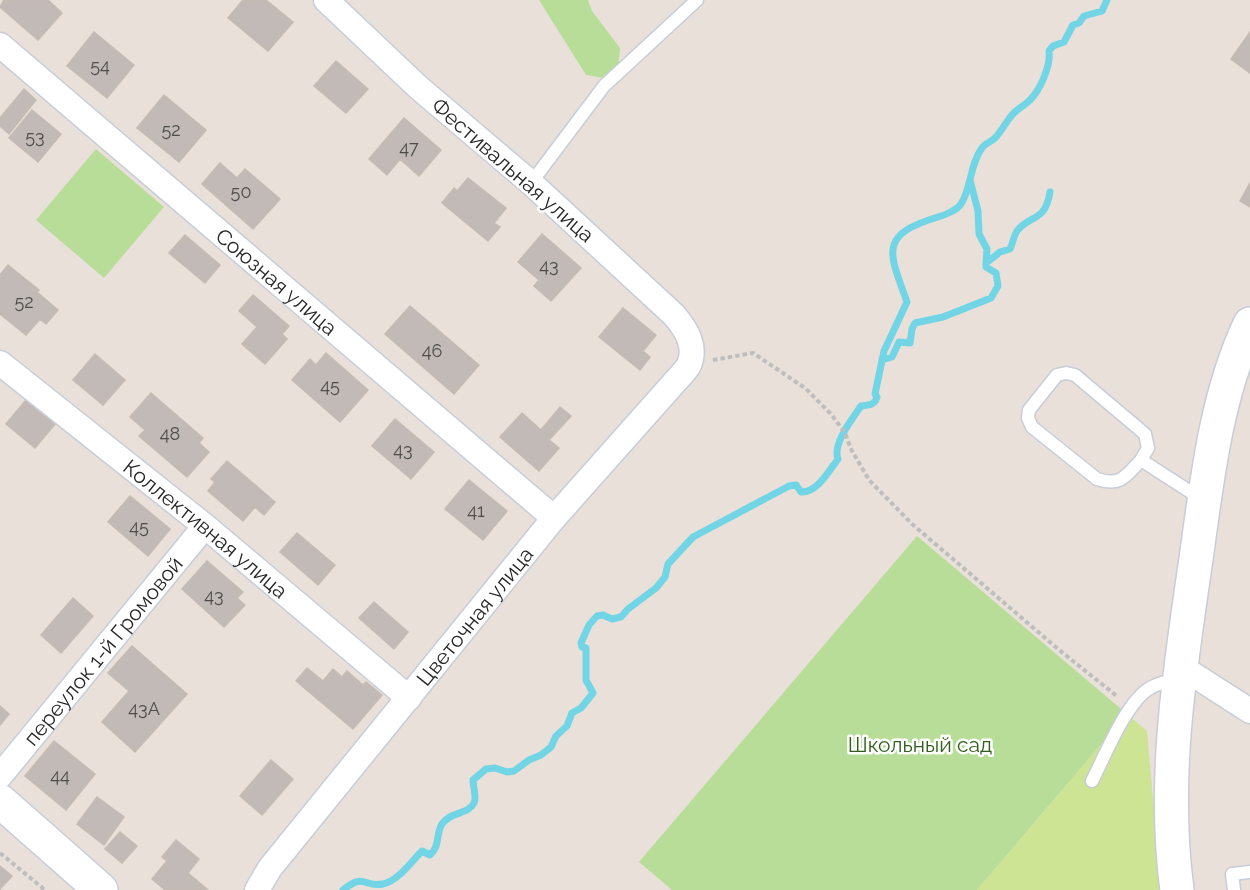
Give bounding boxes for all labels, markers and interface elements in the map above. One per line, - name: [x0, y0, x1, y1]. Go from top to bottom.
- house number: 54: [90, 55, 110, 76]
- street label: Фестивальная улица: [427, 93, 599, 247]
- house number: 52: [161, 119, 181, 140]
- house number: 53: [25, 126, 45, 147]
- house number: 47: [399, 137, 419, 158]
- house number: 50: [231, 181, 251, 202]
- street label: Союзная улица: [211, 223, 343, 340]
- house number: 43: [539, 255, 559, 276]
- house number: 52: [14, 291, 34, 312]
- house number: 46: [422, 340, 442, 361]
- house number: 45: [320, 375, 340, 396]
- house number: 48: [160, 423, 180, 444]
- house number: 43: [393, 439, 413, 460]
- street label: Коллективная улица: [119, 454, 293, 603]
- house number: 41: [467, 500, 485, 521]
- house number: 45: [129, 516, 149, 537]
- street label: Цветочная улица: [411, 542, 538, 690]
- street label: переулок 1-й Громовой: [18, 551, 187, 750]
- house number: 43: [204, 585, 224, 606]
- house number: 43А: [128, 698, 160, 719]
- park label: Школьный сад: [848, 732, 992, 757]
- house number: 44: [50, 765, 70, 786]

